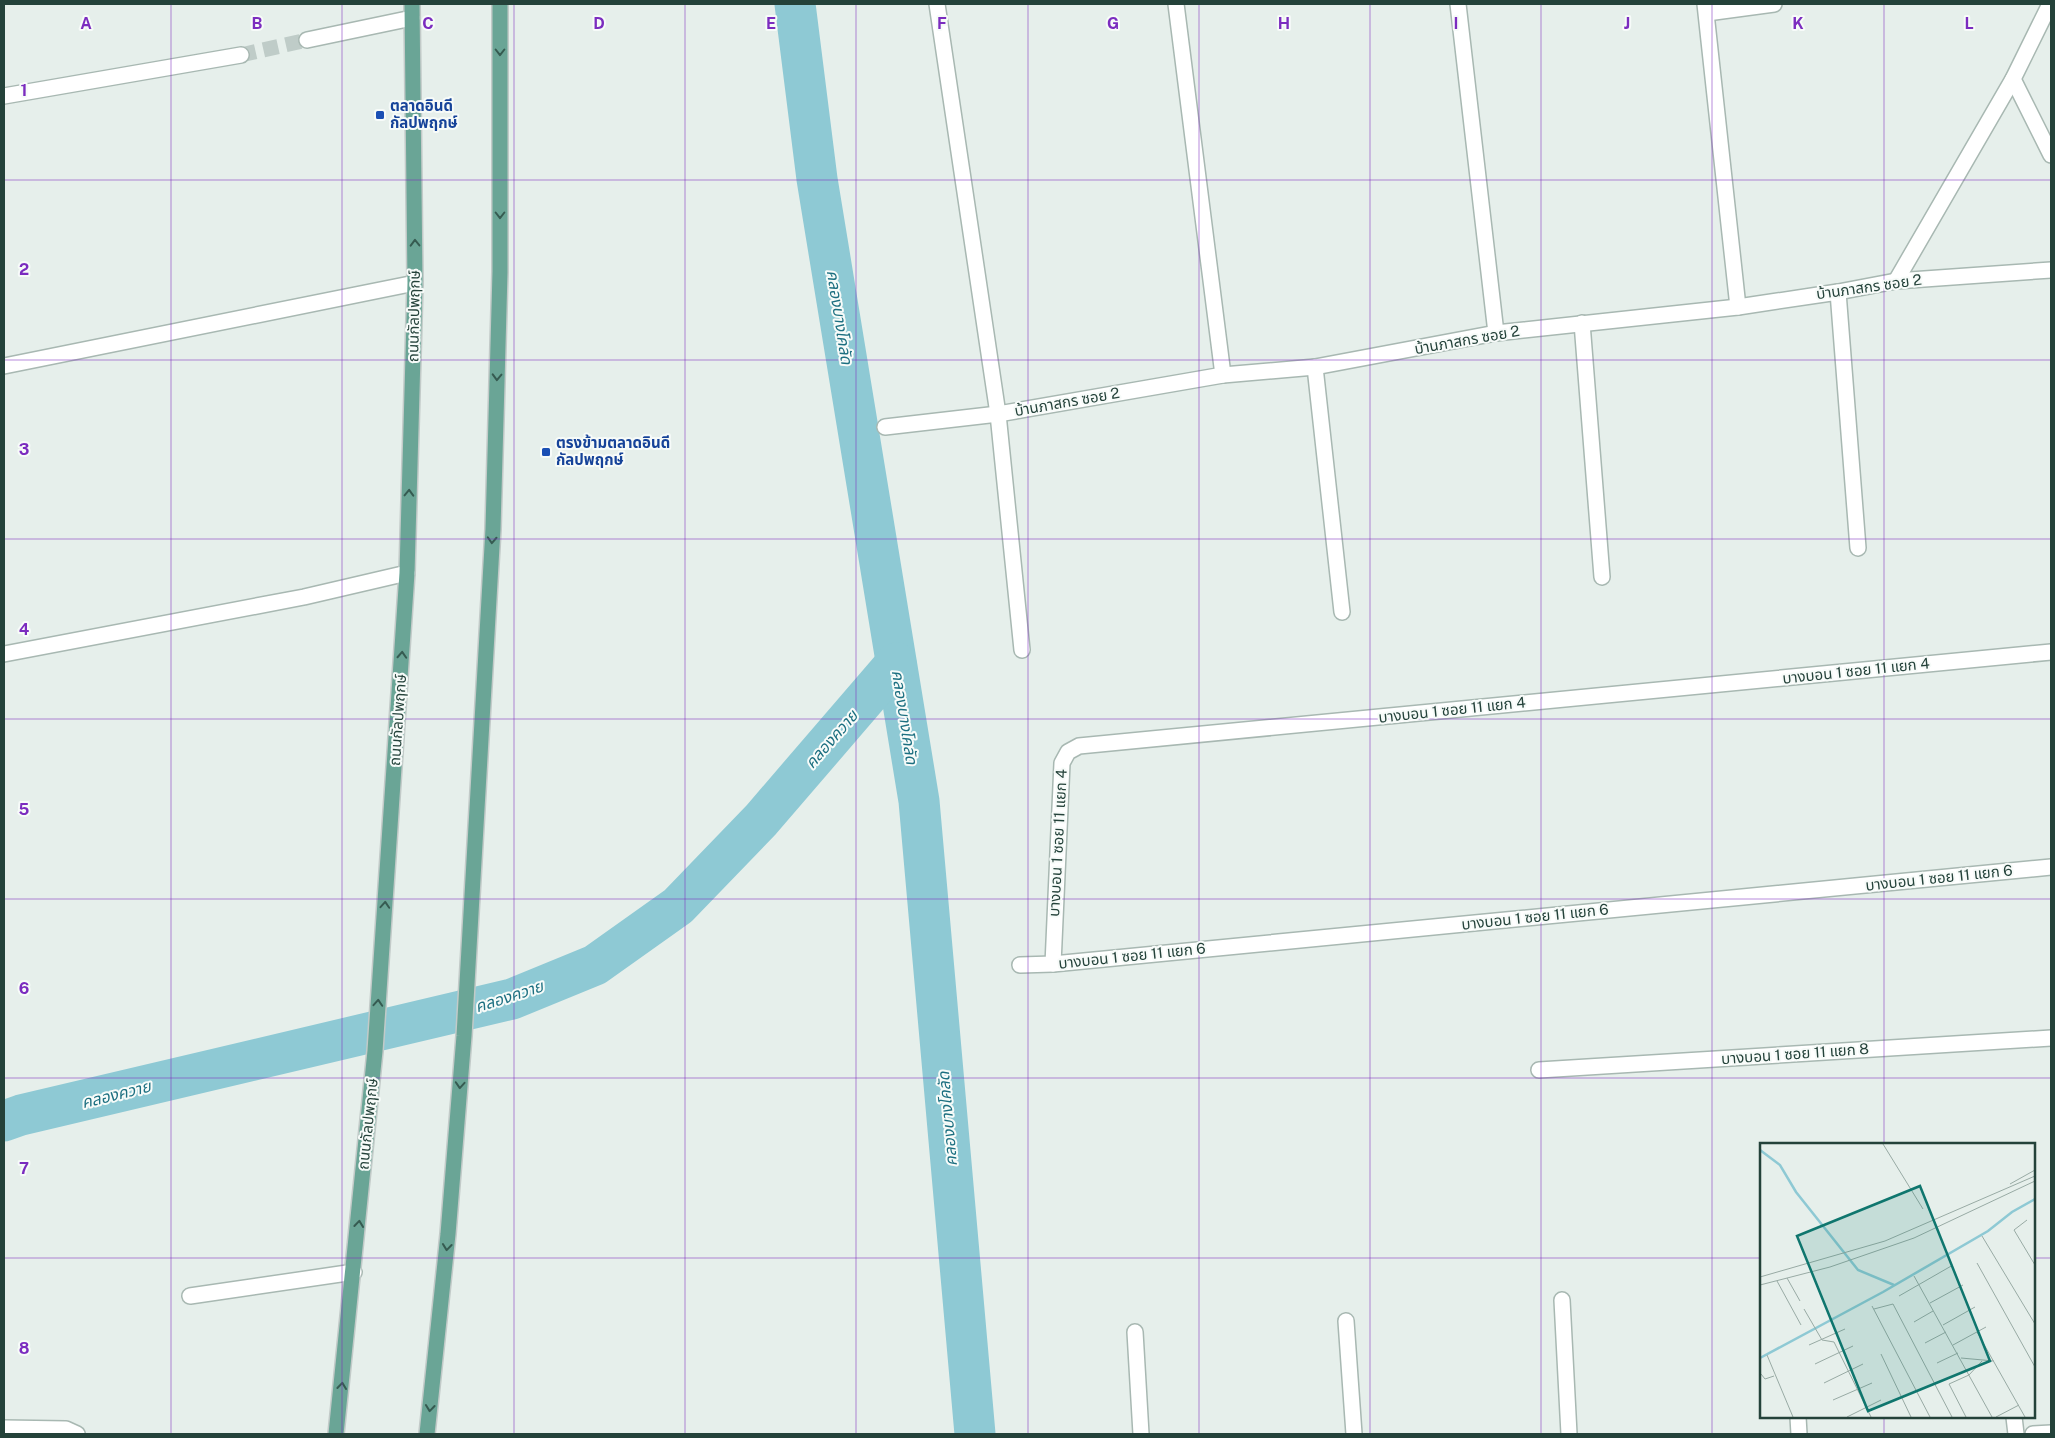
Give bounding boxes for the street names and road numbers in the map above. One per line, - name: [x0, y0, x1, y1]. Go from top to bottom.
- street label: ถนนกัลปพฤกษ์: [404, 269, 423, 362]
- street label: บ้านภาสกร ซอย 2: [1815, 271, 1923, 302]
- street label: บ้านภาสกร ซอย 2: [1413, 322, 1521, 357]
- street label: บ้านภาสกร ซอย 2: [1013, 384, 1121, 419]
- street label: บางบอน 1 ซอย 11 แยก 4: [1782, 654, 1930, 687]
- street label: ถนนกัลปพฤกษ์: [386, 673, 409, 767]
- street label: บางบอน 1 ซอย 11 แยก 4: [1378, 693, 1526, 726]
- street label: บางบอน 1 ซอย 11 แยก 4: [1045, 769, 1070, 917]
- street label: บางบอน 1 ซอย 11 แยก 6: [1865, 861, 2013, 894]
- street label: บางบอน 1 ซอย 11 แยก 6: [1461, 900, 1609, 933]
- street label: บางบอน 1 ซอย 11 แยก 6: [1058, 939, 1206, 972]
- street label: บางบอน 1 ซอย 11 แยก 8: [1720, 1040, 1869, 1067]
- street label: ถนนกัลปพฤกษ์: [354, 1077, 381, 1171]

